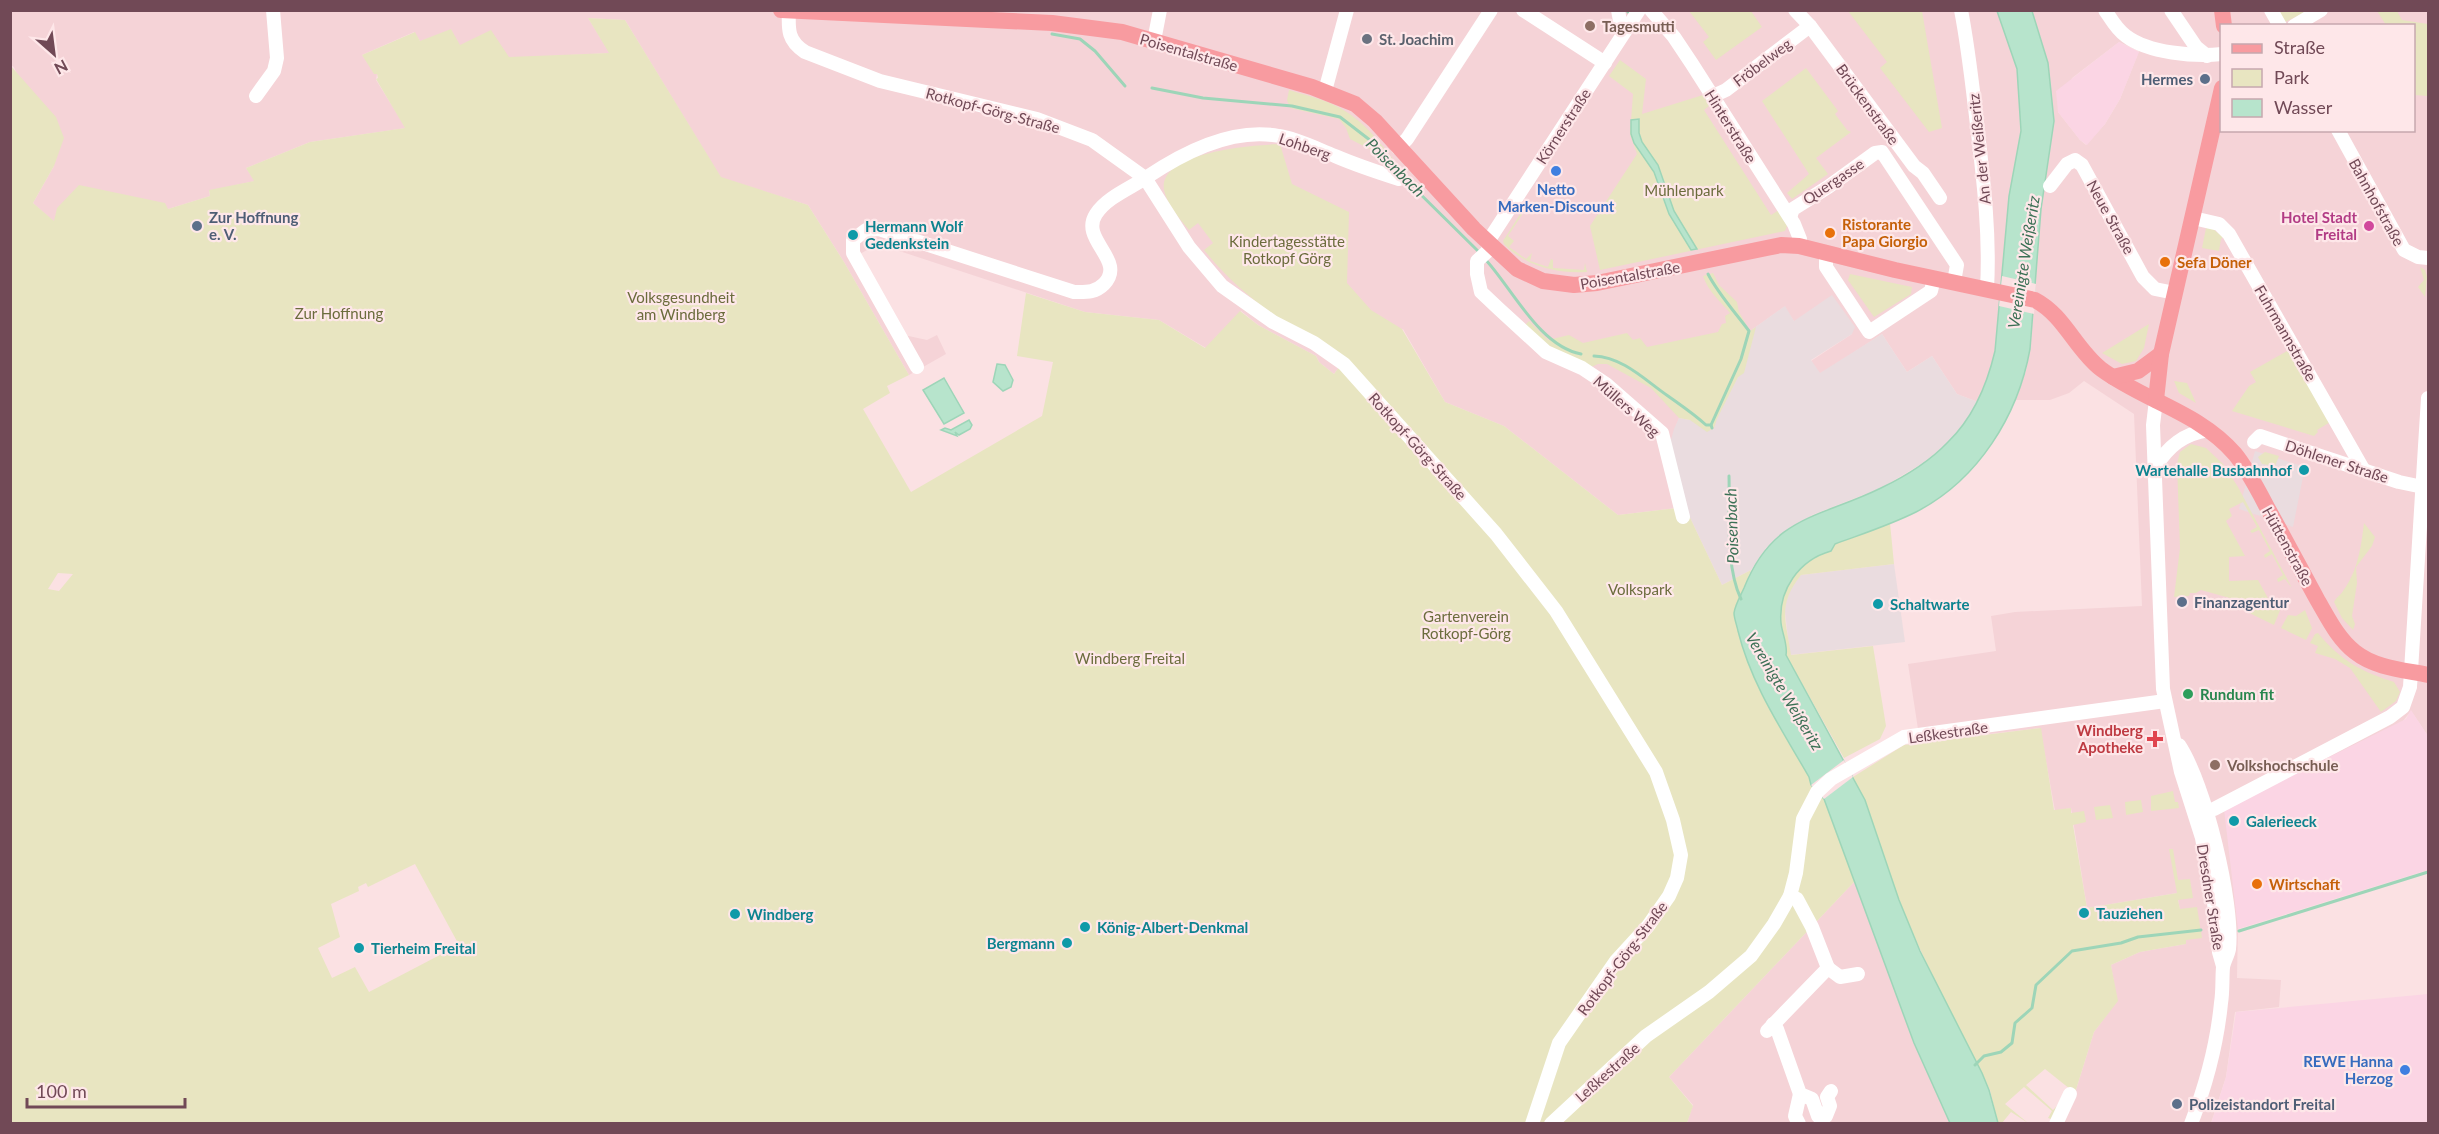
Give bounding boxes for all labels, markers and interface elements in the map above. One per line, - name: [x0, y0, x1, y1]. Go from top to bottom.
- place label: Tagesmutti: [1602, 17, 1675, 35]
- marker: Tagesmutti: [1583, 19, 1597, 33]
- north arrow: [24, 24, 84, 84]
- legend: [2220, 24, 2415, 132]
- street label: Poisentalstraße: [1138, 29, 1240, 75]
- place label: St. Joachim: [1379, 30, 1454, 48]
- marker: St. Joachim: [1360, 32, 1374, 46]
- street label: Fröbelweg: [1729, 34, 1795, 90]
- text: Straße: [2274, 36, 2325, 58]
- text: N: [51, 56, 71, 79]
- street label: Brückenstraße: [1833, 60, 1903, 148]
- text: Park: [2274, 66, 2310, 88]
- place label: Hermes: [2141, 70, 2193, 88]
- marker: Hermes: [2198, 72, 2212, 86]
- street label: Rotkopf-Görg-Straße: [924, 83, 1062, 137]
- street label: Körnerstraße: [1532, 85, 1594, 167]
- street label: Hinterstraße: [1701, 86, 1761, 166]
- street label: An der Weißeritz: [1964, 92, 1994, 205]
- text: Wasser: [2274, 96, 2333, 118]
- street label: Lohberg: [1277, 129, 1333, 163]
- water label: Poisenbach: [1363, 134, 1429, 200]
- street label: Quergasse: [1799, 154, 1867, 208]
- street label: Bahnhofstraße: [2346, 155, 2408, 249]
- marker: Netto Marken-Discount: [1549, 164, 1563, 178]
- street label: Neue Straße: [2083, 177, 2139, 257]
- place label: Netto Marken-Discount: [1498, 180, 1615, 215]
- park label: Mühlenpark: [1644, 181, 1724, 199]
- water label: Vereinigte Weißeritz: [2003, 194, 2043, 330]
- place label: Zur Hoffnung e. V.: [209, 208, 299, 243]
- place label: Hotel Stadt Freital: [2281, 208, 2357, 243]
- place label: Ristorante Papa Giorgio: [1842, 215, 1928, 250]
- place label: Hermann Wolf Gedenkstein: [865, 217, 964, 252]
- marker: Zur Hoffnung e. V.: [190, 219, 204, 233]
- marker: Hotel Stadt Freital: [2362, 219, 2376, 233]
- marker: Ristorante Papa Giorgio: [1823, 226, 1837, 240]
- marker: Hermann Wolf Gedenkstein: [846, 228, 860, 242]
- park label: Kindertagesstätte Rotkopf Görg: [1229, 232, 1345, 267]
- place label: Sefa Döner: [2177, 253, 2252, 271]
- marker: Sefa Döner: [2158, 255, 2172, 269]
- street label: Poisentalstraße: [1579, 257, 1681, 293]
- street label: Fuhrmannstraße: [2251, 282, 2321, 384]
- park label: Volksgesundheit am Windberg: [627, 288, 735, 323]
- park label: Zur Hoffnung: [295, 304, 383, 322]
- street label: Müllers Weg: [1590, 372, 1664, 441]
- street label: Rotkopf-Görg-Straße: [1365, 389, 1471, 503]
- street label: Döhlener Straße: [2283, 436, 2391, 486]
- place label: Wartehalle Busbahnhof: [2135, 461, 2293, 479]
- marker: Wartehalle Busbahnhof: [2297, 463, 2311, 477]
- water label: Poisenbach: [1720, 488, 1742, 564]
- street label: Hüttenstraße: [2259, 503, 2317, 589]
- park label: Volkspark: [1608, 580, 1672, 598]
- place label: Finanzagentur: [2194, 593, 2290, 611]
- place label: Schaltwarte: [1890, 595, 1970, 613]
- marker: Finanzagentur: [2175, 595, 2189, 609]
- marker: Schaltwarte: [1871, 597, 1885, 611]
- park label: Gartenverein Rotkopf-Görg: [1421, 607, 1511, 642]
- water label: Vereinigte Weißeritz: [1742, 629, 1828, 754]
- park label: Windberg Freital: [1075, 649, 1185, 667]
- place label: Rundum fit: [2200, 685, 2274, 703]
- marker: Rundum fit: [2181, 687, 2195, 701]
- street label: Leßkestraße: [1907, 717, 1989, 746]
- place label: Windberg Apotheke: [2077, 721, 2143, 756]
- marker: Windberg Apotheke: [2148, 732, 2162, 746]
- place label: Volkshochschule: [2226, 756, 2338, 774]
- marker: Volkshochschule: [2208, 758, 2222, 772]
- place label: Galerieeck: [2246, 812, 2318, 830]
- marker: Galerieeck: [2227, 814, 2241, 828]
- street label: Dresdner Straße: [2194, 843, 2228, 951]
- place label: Wirtschaft: [2269, 875, 2340, 893]
- marker: Wirtschaft: [2250, 877, 2264, 891]
- street label: Rotkopf-Görg-Straße: [1573, 897, 1671, 1018]
- place label: Tauziehen: [2096, 904, 2163, 922]
- place label: Windberg: [747, 905, 814, 923]
- marker: Tauziehen: [2077, 906, 2091, 920]
- marker: Windberg: [728, 907, 742, 921]
- place label: König-Albert-Denkmal: [1097, 918, 1248, 936]
- marker: König-Albert-Denkmal: [1078, 920, 1092, 934]
- place label: Bergmann: [987, 934, 1055, 952]
- marker: Bergmann: [1060, 936, 1074, 950]
- place label: Tierheim Freital: [371, 939, 476, 957]
- marker: Tierheim Freital: [352, 941, 366, 955]
- street label: Leßkestraße: [1571, 1038, 1643, 1106]
- place label: REWE Hanna Herzog: [2303, 1052, 2393, 1087]
- marker: REWE Hanna Herzog: [2398, 1063, 2412, 1077]
- scale bar: [27, 1071, 184, 1109]
- text: 100 m: [36, 1080, 87, 1102]
- place label: Polizeistandort Freital: [2189, 1095, 2335, 1113]
- marker: Polizeistandort Freital: [2170, 1097, 2184, 1111]

